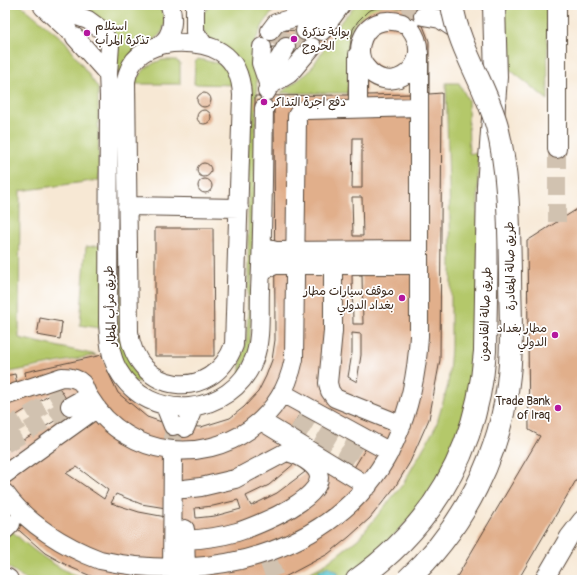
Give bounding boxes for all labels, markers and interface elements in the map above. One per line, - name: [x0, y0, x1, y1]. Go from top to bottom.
- place label: استلام تذكرة المرأب: [95, 19, 150, 48]
- place label: بوابة تذكرة الخروج: [302, 25, 350, 55]
- marker: استلام تذكرة المرأب: [82, 28, 92, 38]
- marker: بوابة تذكرة الخروج: [289, 34, 299, 44]
- place label: دفع اجرة التذاكر: [271, 95, 346, 111]
- marker: دفع اجرة التذاكر: [259, 97, 269, 107]
- street label: طريق صالة المغادرة: [502, 221, 519, 311]
- street label: طريق مرأب المطار: [102, 265, 119, 348]
- street label: طريق صالة القادمون: [476, 266, 495, 362]
- place label: موقف سيارات مطار بغداد الدولي: [303, 284, 394, 316]
- marker: موقف سيارات مطار بغداد الدولي: [397, 293, 407, 303]
- place label: مطار بغداد الدولي: [497, 321, 547, 353]
- marker: مطار بغداد الدولي: [550, 330, 560, 340]
- place label: Trade Bank of Iraq: [496, 394, 550, 423]
- marker: Trade Bank of Iraq: [553, 403, 563, 413]

